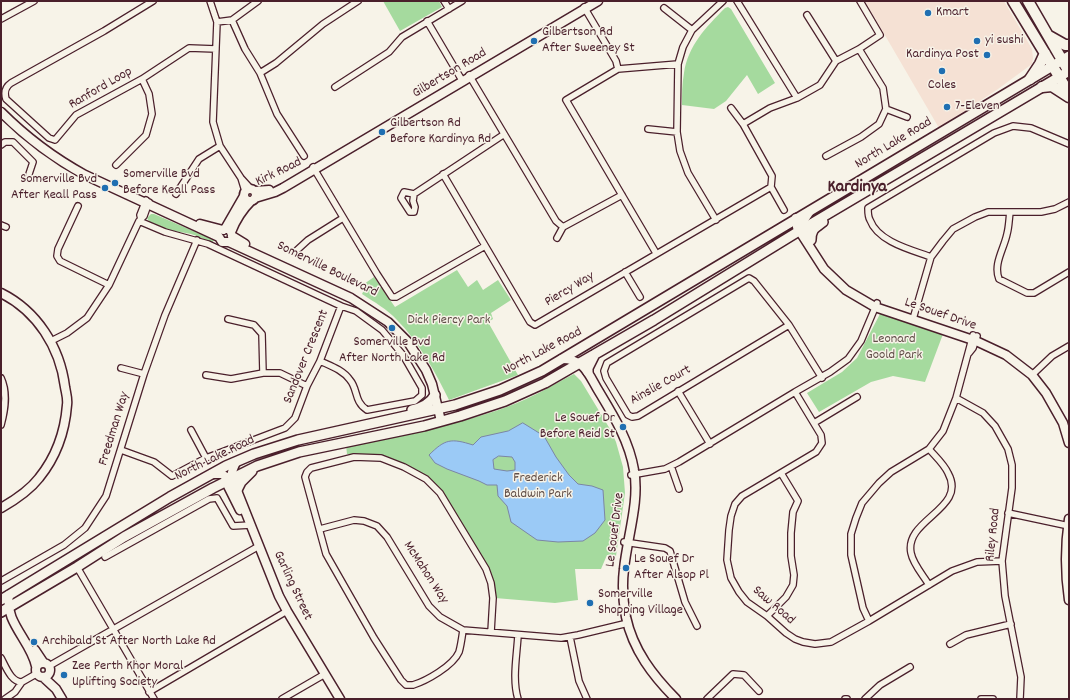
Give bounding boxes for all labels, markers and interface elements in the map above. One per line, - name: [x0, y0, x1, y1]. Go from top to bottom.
- place label: Kmart: [936, 5, 969, 21]
- marker: Kmart: [923, 8, 933, 18]
- place label: Gilbertson Rd After Sweeney St: [542, 25, 635, 58]
- place label: yi sushi: [985, 33, 1023, 49]
- marker: Gilbertson Rd After Sweeney St: [529, 36, 539, 46]
- marker: yi sushi: [972, 36, 982, 46]
- street label: Gilbertson Road: [410, 45, 490, 103]
- place label: Kardinya Post: [906, 47, 979, 63]
- marker: Kardinya Post: [982, 50, 992, 60]
- street label: Ranford Loop: [66, 64, 136, 114]
- marker: Coles: [937, 66, 947, 76]
- place label: Coles: [928, 78, 956, 94]
- place label: 7-Eleven: [955, 99, 999, 115]
- marker: 7-Eleven: [942, 102, 952, 112]
- street label: North Lake Road: [853, 114, 935, 174]
- place label: Gilbertson Rd Before Kardinya Rd: [390, 116, 491, 148]
- marker: Gilbertson Rd Before Kardinya Rd: [377, 127, 387, 137]
- street label: Kirk Road: [253, 155, 305, 191]
- place label: Somerville Bvd Before Keall Pass: [123, 167, 215, 200]
- place label: Somerville Bvd After Keall Pass: [11, 172, 97, 204]
- marker: Somerville Bvd Before Keall Pass: [110, 178, 120, 188]
- district label: Kardinya: [827, 178, 887, 200]
- marker: Somerville Bvd After Keall Pass: [100, 183, 110, 193]
- street label: Somerville Boulevard: [274, 238, 380, 302]
- street label: Piercy Way: [542, 269, 598, 311]
- street label: Le Souef Drive: [902, 295, 978, 335]
- street label: Sandover Crescent: [280, 307, 334, 407]
- park label: Dick Piercy Park: [408, 313, 490, 329]
- marker: Somerville Bvd After North Lake Rd: [387, 323, 397, 333]
- street label: North Lake Road: [501, 324, 585, 380]
- park label: Leonard Goold Park: [866, 332, 922, 364]
- place label: Somerville Bvd After North Lake Rd: [339, 335, 445, 368]
- street label: Ainslie Court: [627, 362, 695, 410]
- street label: Freedman Way: [96, 390, 134, 468]
- place label: Le Souef Dr Before Reid St: [540, 411, 615, 444]
- marker: Le Souef Dr Before Reid St: [618, 422, 628, 432]
- street label: North Lake Road: [172, 432, 258, 486]
- park label: Frederick Baldwin Park: [504, 471, 572, 504]
- street label: Le Souef Drive: [603, 492, 629, 568]
- street label: Riley Road: [983, 507, 1005, 563]
- street label: McMahon Way: [399, 539, 451, 607]
- street label: Garling Street: [269, 549, 315, 623]
- place label: Le Souef Dr After Alsop Pl: [634, 552, 709, 584]
- marker: Le Souef Dr After Alsop Pl: [621, 563, 631, 573]
- street label: Saw Road: [748, 583, 798, 629]
- place label: Somerville Shopping Village: [598, 587, 683, 620]
- marker: Somerville Shopping Village: [585, 598, 595, 608]
- place label: Archibald St After North Lake Rd: [42, 634, 216, 650]
- marker: Archibald St After North Lake Rd: [29, 637, 39, 647]
- place label: Zee Perth Khor Moral Uplifting Society: [72, 659, 183, 692]
- marker: Zee Perth Khor Moral Uplifting Society: [59, 670, 69, 680]

